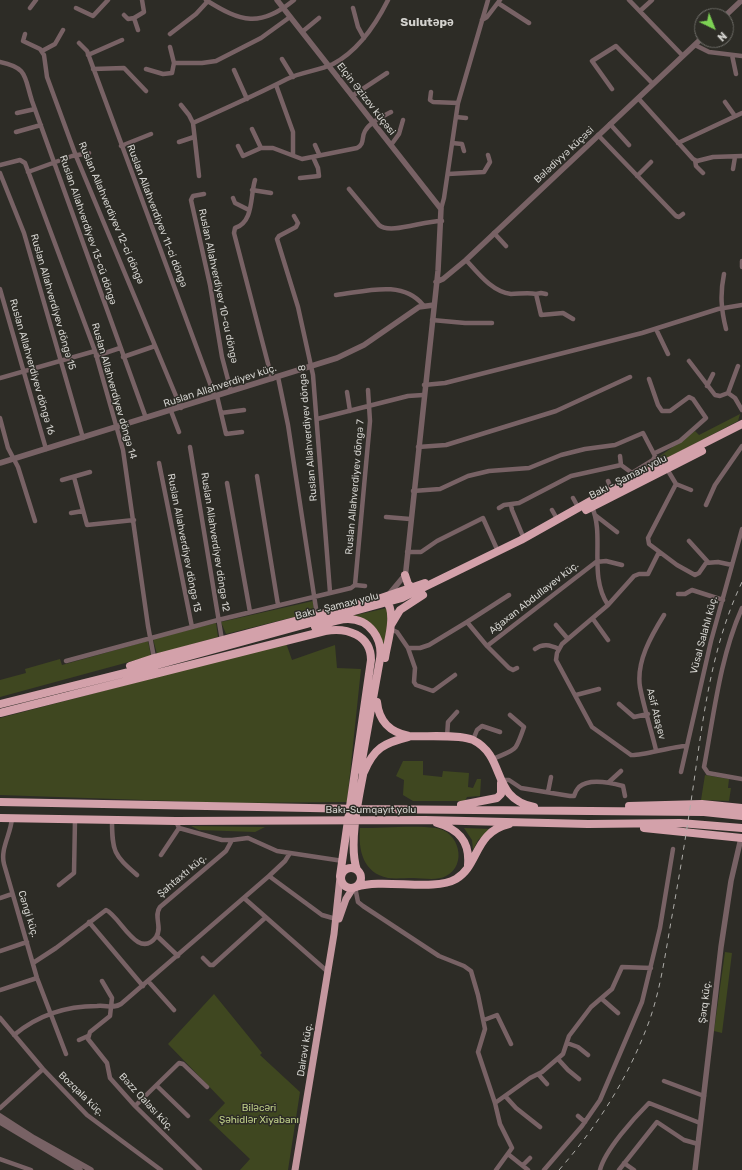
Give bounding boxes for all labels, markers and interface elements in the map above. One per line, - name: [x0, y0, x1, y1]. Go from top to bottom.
- north arrow: [694, 8, 734, 48]
- district label: Sulutəpə: [400, 16, 454, 30]
- text: N: [715, 29, 729, 44]
- street label: Elçin Əzizov küçəsi: [334, 61, 398, 137]
- street label: Bələdiyyə küçəsi: [532, 124, 596, 186]
- street label: Ruslan Allahverdiyev 12-ci döngə: [76, 140, 146, 286]
- street label: Ruslan Allahverdiyev 11-ci döngə: [124, 143, 190, 289]
- street label: Ruslan Allahverdiyev 13-cü döngə: [57, 154, 119, 306]
- street label: Ruslan Allahverdiyev 10-cu döngə: [196, 208, 240, 364]
- street label: Ruslan Allahverdiyev döngə 15: [28, 233, 78, 371]
- street label: Ruslan Allahverdiyev döngə 16: [7, 298, 57, 436]
- street label: Ruslan Allahverdiyev döngə 14: [89, 322, 139, 460]
- street label: Ruslan Allahverdiyev küç.: [162, 362, 278, 410]
- street label: Ruslan Allahverdiyev döngə 8: [296, 364, 320, 502]
- street label: Ruslan Allahverdiyev döngə 7: [343, 419, 367, 555]
- street label: Bakı - Şamaxı yolu: [587, 452, 669, 502]
- street label: Ruslan Allahverdiyev döngə 12: [198, 472, 232, 612]
- street label: Ruslan Allahverdiyev döngə 13: [165, 473, 203, 613]
- street label: Ağaxan Abdullayev küç.: [487, 559, 581, 637]
- street label: Bakı - Şamaxı yolu: [294, 590, 380, 622]
- street label: Vüsal Salahlı küç.: [688, 595, 720, 675]
- street label: Asif Ataşev: [644, 687, 668, 741]
- street label: Bakı-Sumqayıt yolu: [326, 804, 416, 816]
- street label: Şahtaxtı küç.: [155, 852, 209, 900]
- street label: Cəngi küç.: [15, 889, 41, 939]
- street label: Şərq küç.: [696, 980, 714, 1024]
- street label: Dairəvi küç.: [295, 1022, 315, 1078]
- street label: Bozqala küç.: [56, 1069, 106, 1119]
- street label: Bəzz Qalası küç.: [116, 1071, 176, 1133]
- park label: Biləcəri Şəhidlər Xiyabanı: [219, 1102, 299, 1126]

